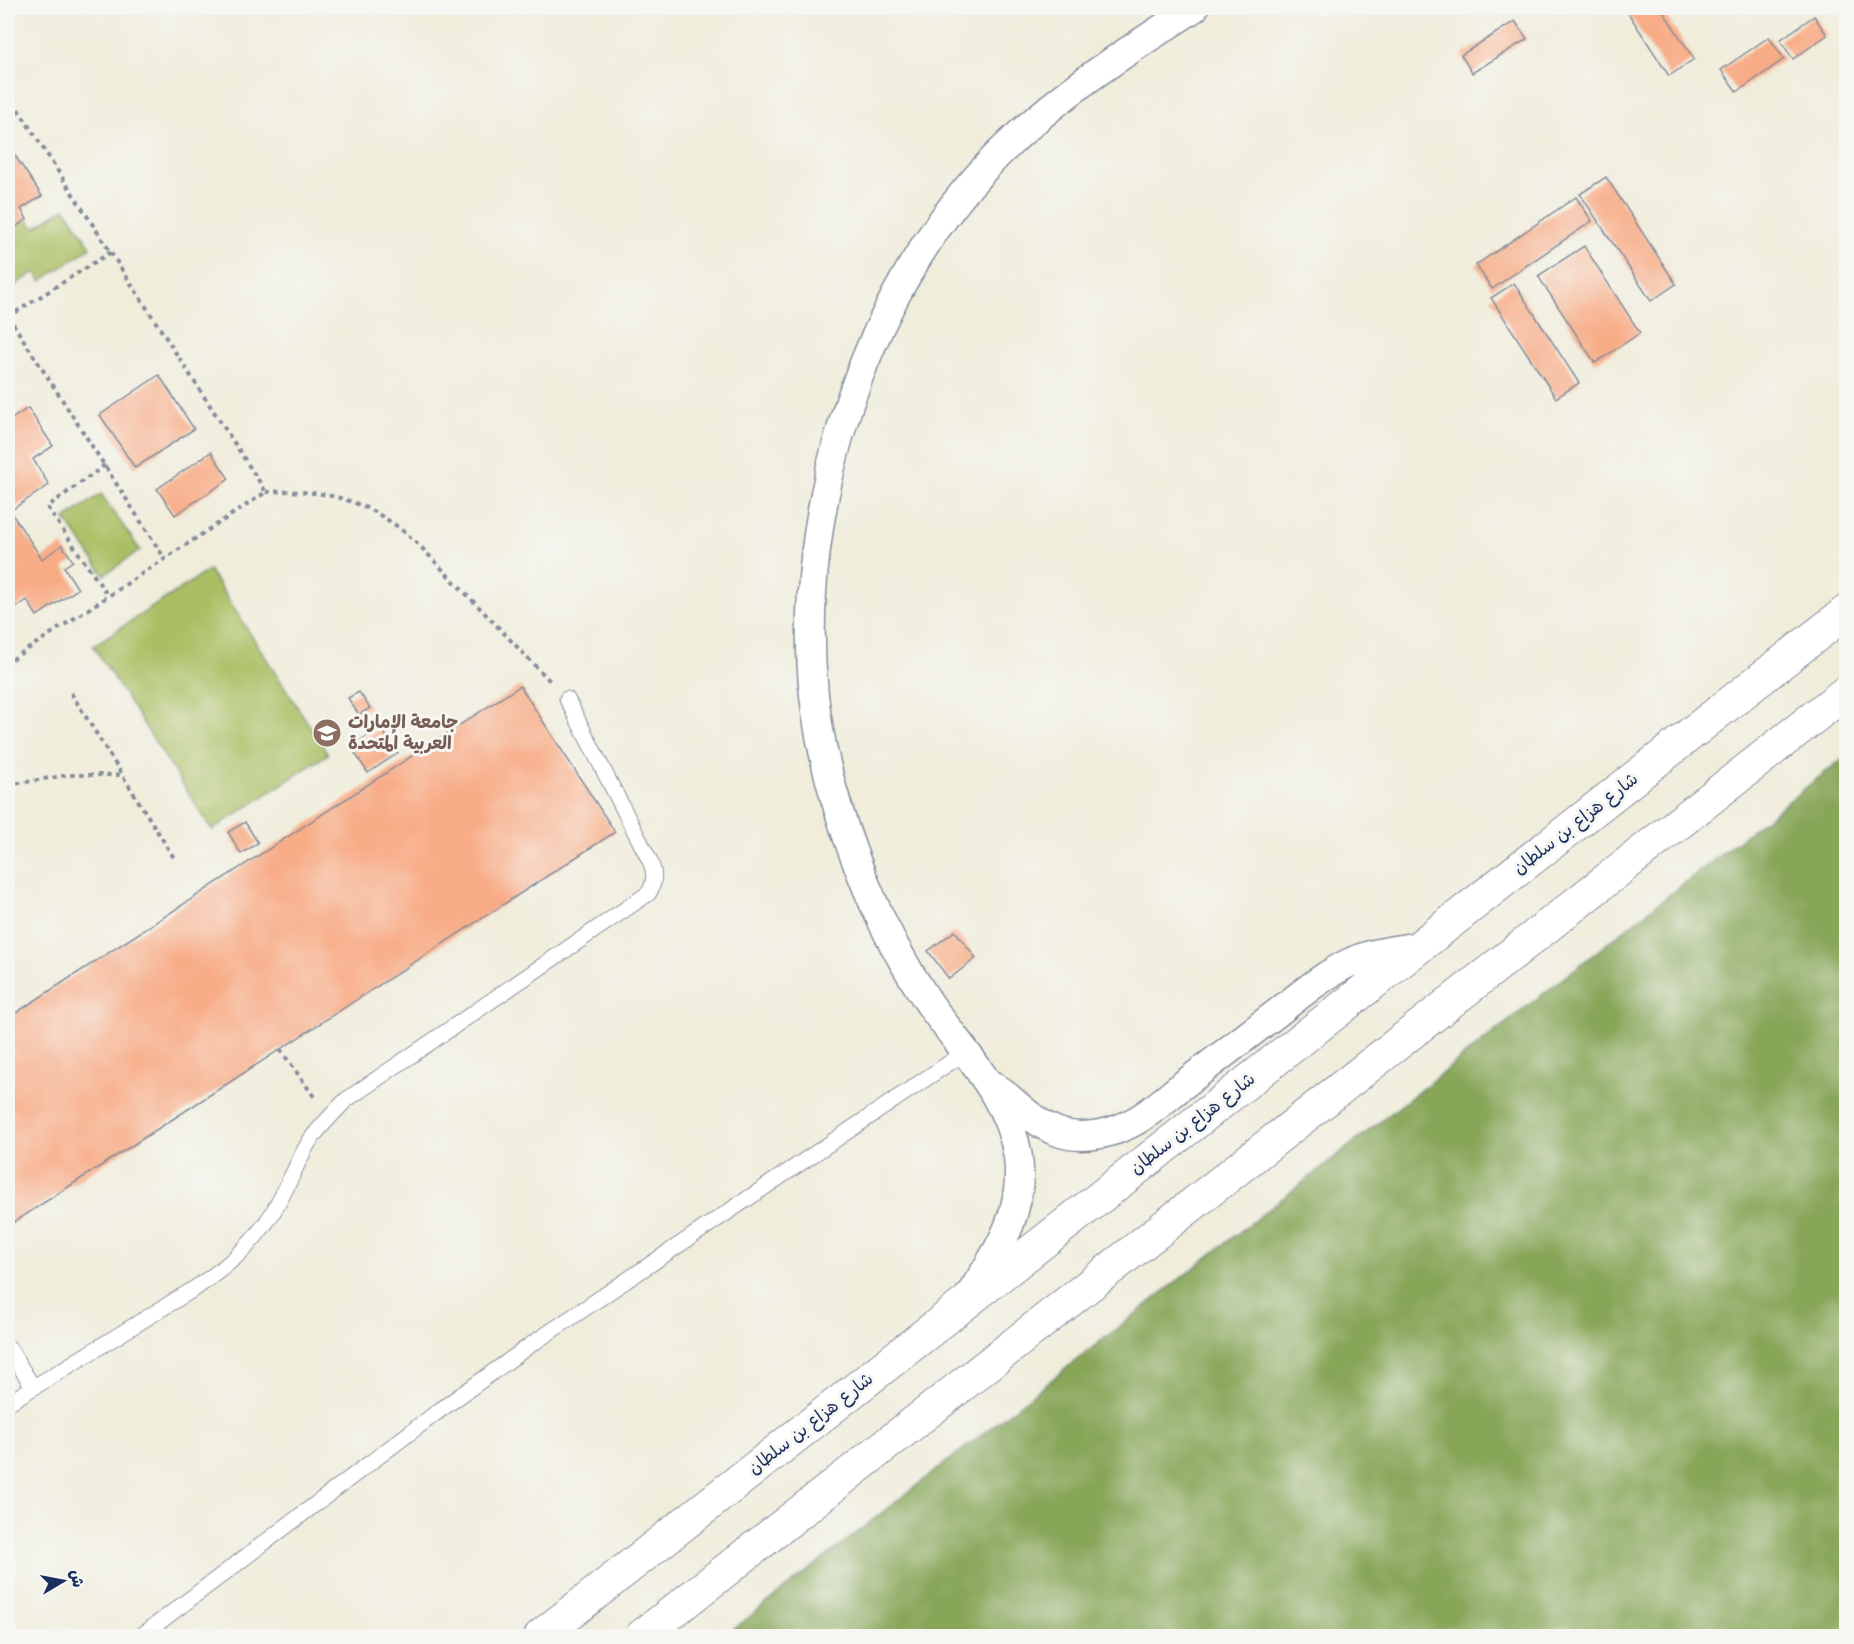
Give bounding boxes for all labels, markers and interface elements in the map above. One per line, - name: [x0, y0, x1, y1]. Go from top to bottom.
- place label: جامعة الإمارات العربية المتحدة: [348, 711, 458, 756]
- school or university icon: جامعة الإمارات العربية المتحدة: [311, 717, 343, 749]
- street label: شارع هزاع بن سلطان: [1508, 767, 1644, 881]
- street label: شارع هزاع بن سلطان: [1125, 1067, 1261, 1181]
- street label: شارع هزاع بن سلطان: [743, 1367, 879, 1481]
- north arrow: [33, 1551, 93, 1611]
- text: ش: [64, 1568, 88, 1589]

